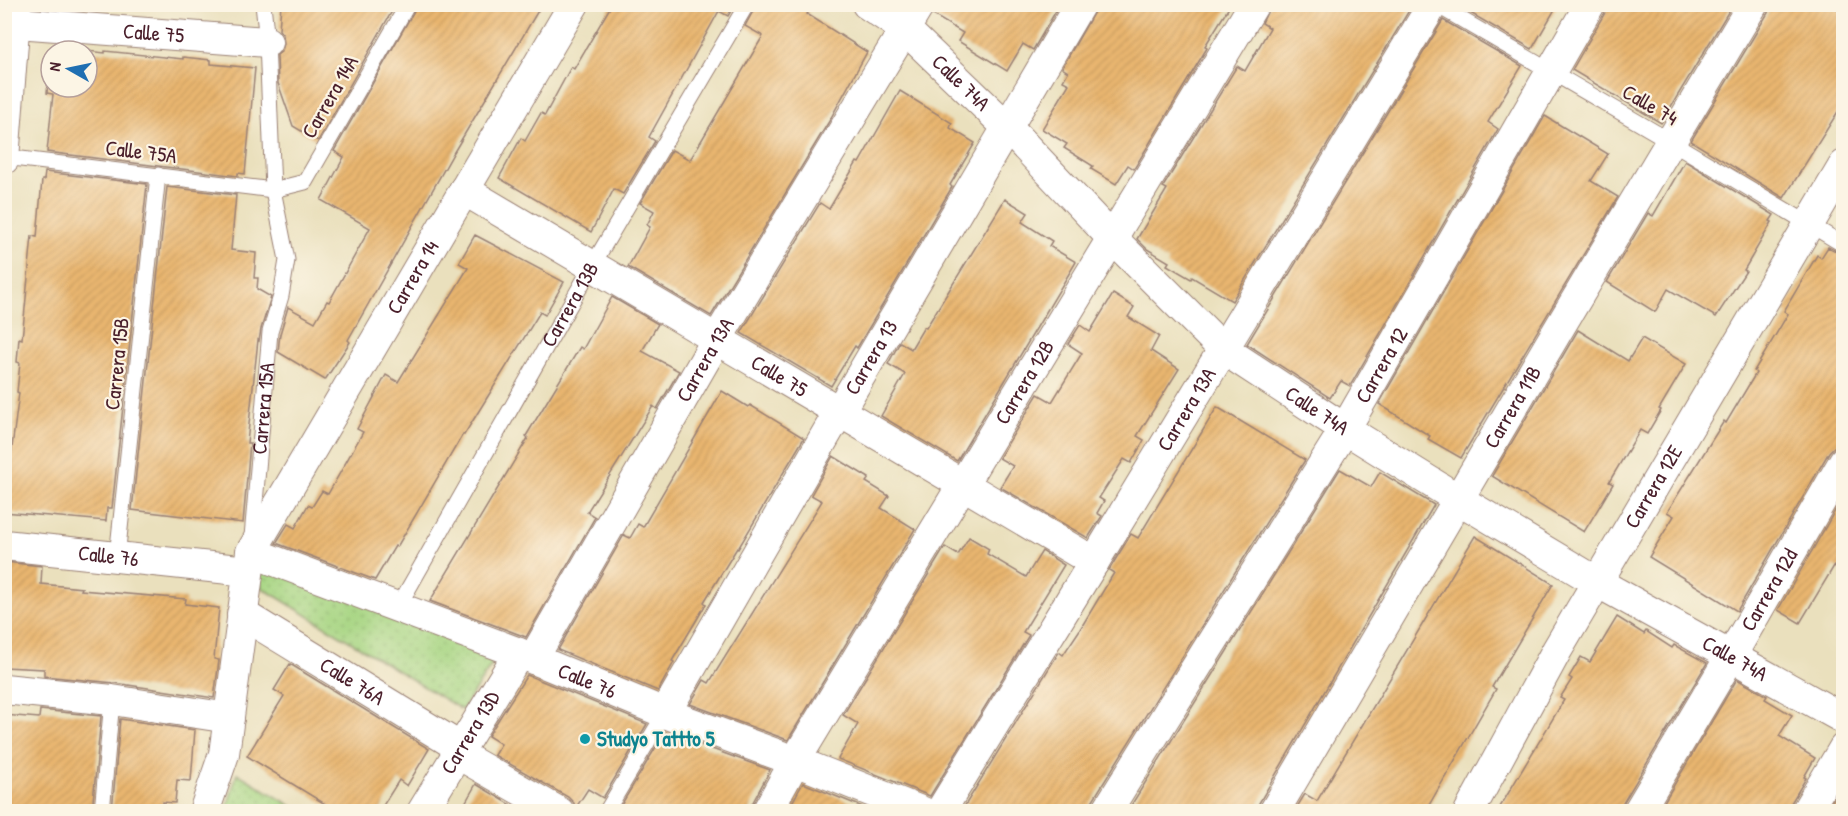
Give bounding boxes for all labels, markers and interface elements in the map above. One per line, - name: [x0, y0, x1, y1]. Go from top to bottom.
- street label: Calle 75: [122, 16, 185, 50]
- north arrow: [39, 39, 99, 99]
- street label: Calle 74A: [926, 47, 997, 117]
- street label: Carrera 14A: [294, 50, 365, 143]
- text: N: [43, 60, 66, 73]
- street label: Calle 74: [1617, 77, 1684, 132]
- street label: Calle 75A: [104, 133, 178, 170]
- street label: Carrera 14: [379, 235, 446, 319]
- street label: Carrera 13B: [534, 257, 605, 352]
- street label: Carrera 13A: [669, 312, 741, 407]
- street label: Carrera 13: [837, 314, 904, 400]
- street label: Carrera 15B: [97, 316, 136, 411]
- street label: Carrera 12: [1348, 322, 1415, 408]
- street label: Carrera 12B: [988, 335, 1061, 430]
- street label: Calle 75: [746, 348, 813, 404]
- street label: Carrera 11B: [1477, 360, 1548, 454]
- street label: Carrera 15A: [244, 361, 281, 456]
- street label: Carrera 13A: [1150, 362, 1223, 456]
- street label: Calle 74A: [1280, 379, 1355, 442]
- street label: Carrera 12E: [1617, 439, 1689, 534]
- street label: Calle 76: [77, 538, 140, 573]
- street label: Carrera 12d: [1733, 543, 1804, 636]
- street label: Calle 74A: [1697, 628, 1773, 688]
- street label: Calle 76A: [314, 650, 390, 712]
- street label: Calle 76: [554, 656, 621, 705]
- street label: Carrera 13D: [434, 685, 506, 779]
- place label: Studyo Tattto 5: [597, 724, 715, 754]
- marker: Studyo Tattto 5: [578, 732, 592, 746]

